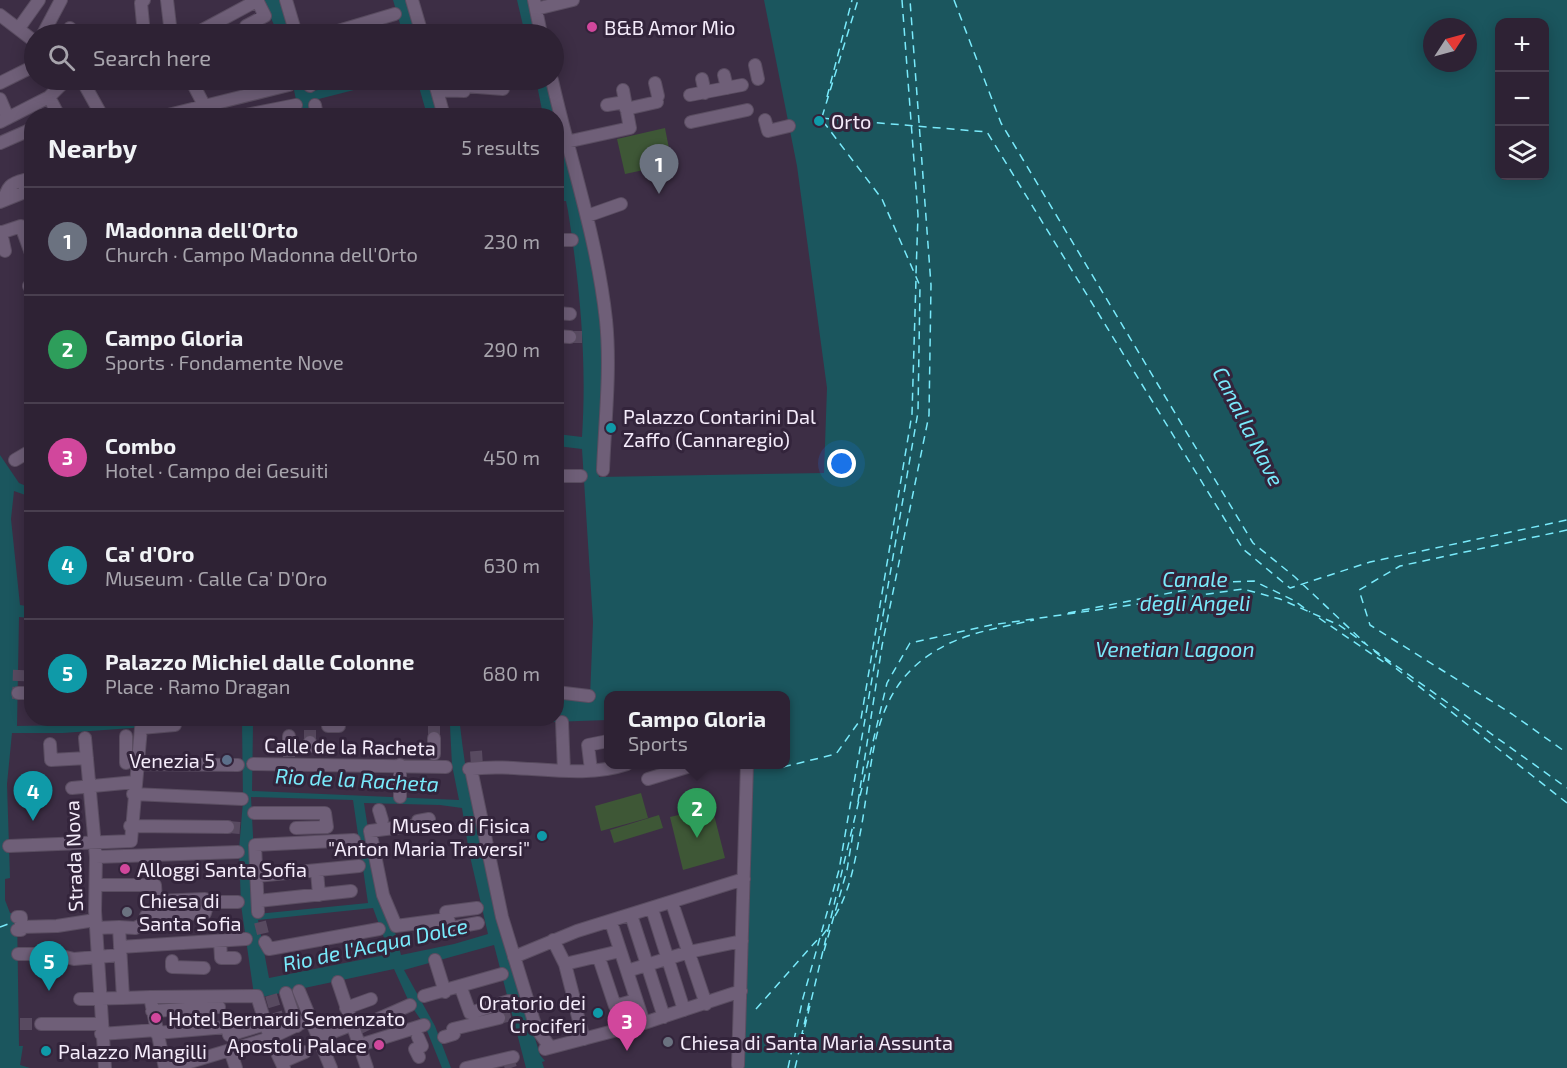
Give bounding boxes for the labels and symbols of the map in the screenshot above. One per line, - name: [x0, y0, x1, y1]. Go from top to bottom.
- place label: B&B Amor Mio: [604, 15, 735, 39]
- north arrow: [1423, 18, 1477, 72]
- marker: B&B Amor Mio: [585, 20, 599, 34]
- place label: Orto: [831, 109, 871, 133]
- marker: Orto: [812, 114, 826, 128]
- pin: 1: [640, 144, 678, 194]
- water label: Canal la Nave: [1208, 362, 1290, 490]
- place label: Palazzo Contarini Dal Zaffo (Cannaregio): [623, 404, 816, 451]
- marker: Palazzo Contarini Dal Zaffo (Cannaregio): [604, 421, 618, 435]
- your location: [827, 449, 856, 478]
- water label: Canale degli Angeli: [1140, 566, 1250, 615]
- water label: Venetian Lagoon: [1095, 636, 1255, 661]
- street label: Calle de la Racheta: [264, 733, 436, 759]
- place label: Venezia 5: [129, 748, 215, 772]
- marker: Venezia 5: [220, 753, 234, 767]
- water label: Rio de la Racheta: [274, 762, 440, 796]
- pin: 4: [14, 772, 52, 821]
- pin: 2: [678, 788, 716, 838]
- street label: Strada Nova: [59, 800, 87, 912]
- place label: Museo di Fisica "Anton Maria Traversi": [328, 813, 530, 860]
- marker: Museo di Fisica "Anton Maria Traversi": [535, 829, 549, 843]
- place label: Alloggi Santa Sofia: [137, 857, 307, 881]
- marker: Alloggi Santa Sofia: [118, 862, 132, 876]
- place label: Chiesa di Santa Sofia: [139, 888, 242, 935]
- marker: Chiesa di Santa Sofia: [120, 905, 134, 919]
- water label: Rio de l'Acqua Dolce: [280, 912, 470, 976]
- pin: 5: [29, 942, 68, 991]
- place label: Oratorio dei Crociferi: [479, 990, 586, 1037]
- pin: 3: [608, 1002, 646, 1051]
- place label: Hotel Bernardi Semenzato: [168, 1006, 405, 1030]
- marker: Oratorio dei Crociferi: [591, 1006, 605, 1020]
- marker: Hotel Bernardi Semenzato: [149, 1011, 163, 1025]
- place label: Chiesa di Santa Maria Assunta: [680, 1030, 953, 1054]
- place label: Apostoli Palace: [227, 1033, 367, 1057]
- marker: Chiesa di Santa Maria Assunta: [661, 1035, 675, 1049]
- marker: Apostoli Palace: [372, 1038, 386, 1052]
- place label: Palazzo Mangilli: [58, 1039, 207, 1063]
- marker: Palazzo Mangilli: [39, 1044, 53, 1058]

